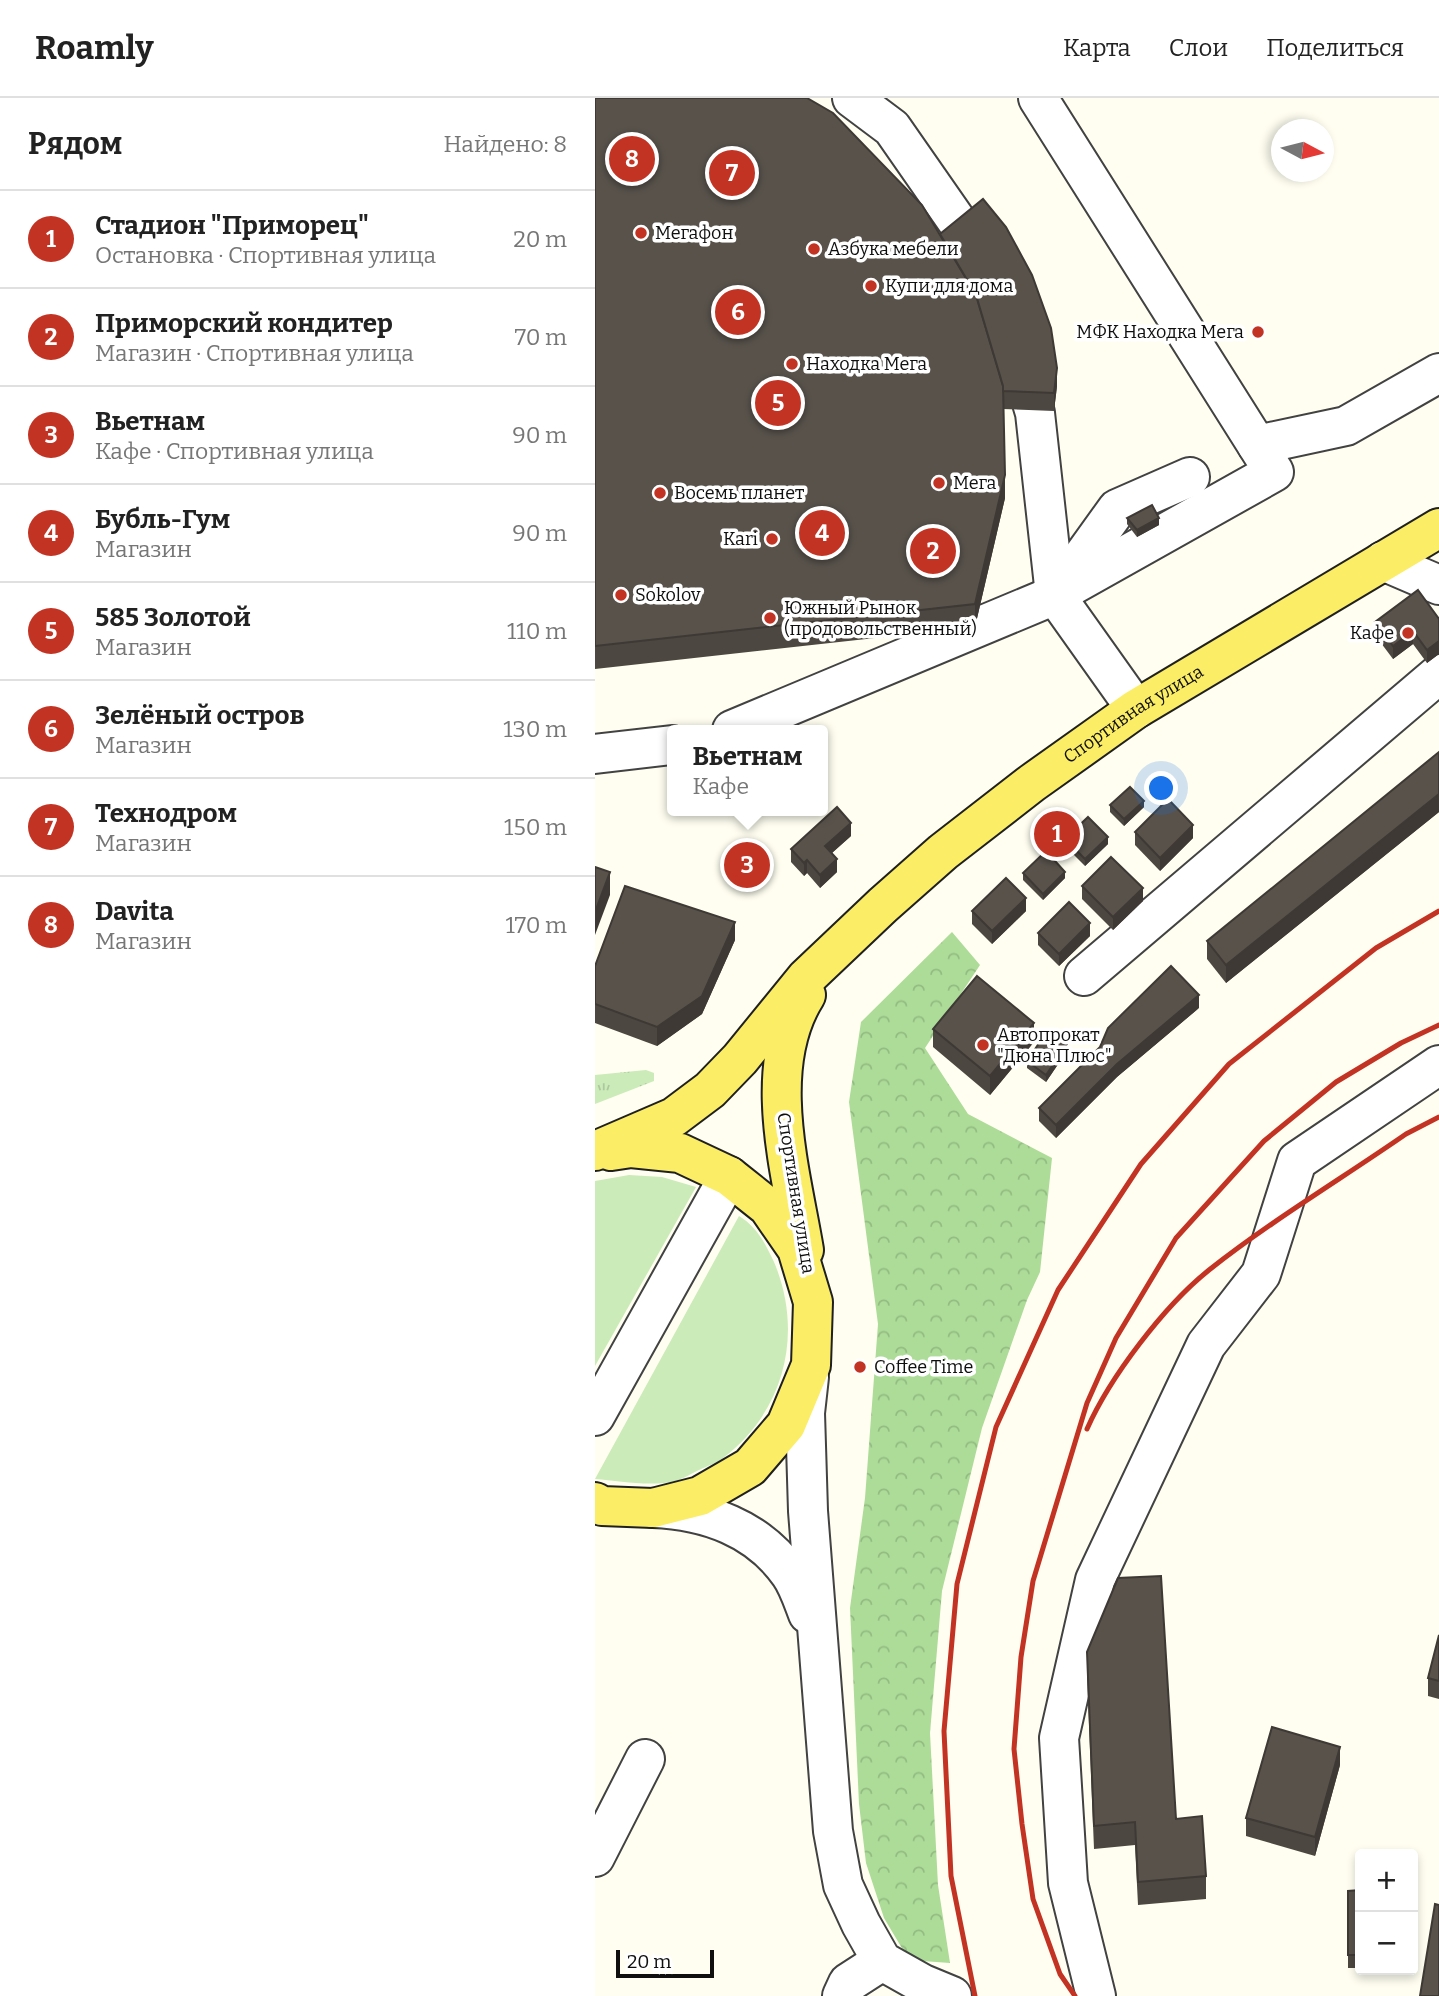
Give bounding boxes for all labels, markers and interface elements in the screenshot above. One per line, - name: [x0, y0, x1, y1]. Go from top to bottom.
- text: Roamly: [35, 28, 154, 68]
- text: Карта: [1063, 34, 1131, 62]
- text: Слои: [1169, 34, 1228, 62]
- text: Поделиться: [1266, 34, 1404, 62]
- north arrow: [1271, 119, 1334, 182]
- text: Рядом: [28, 126, 122, 162]
- text: Найдено: 8: [443, 130, 567, 158]
- pin: 8: [609, 133, 655, 185]
- pin: 7: [709, 147, 755, 199]
- text: Стадион "Приморец": [95, 210, 369, 241]
- place label: Мегафон: [655, 222, 733, 244]
- text: 1: [46, 225, 56, 253]
- text: 20 m: [513, 225, 567, 253]
- marker: Мегафон: [633, 225, 649, 241]
- place label: Азбука мебели: [828, 238, 959, 260]
- text: Остановка · Спортивная улица: [95, 241, 436, 269]
- marker: Азбука мебели: [806, 241, 822, 257]
- place label: Купи для дома: [885, 275, 1013, 297]
- marker: Купи для дома: [863, 278, 879, 294]
- pin: 6: [715, 286, 761, 338]
- text: Приморский кондитер: [95, 308, 393, 339]
- place label: МФК Находка Мега: [1076, 321, 1244, 343]
- text: 2: [45, 323, 57, 351]
- text: 70 m: [515, 323, 567, 351]
- marker: МФК Находка Мега: [1250, 324, 1266, 340]
- text: Магазин · Спортивная улица: [95, 339, 414, 367]
- place label: Находка Мега: [806, 353, 927, 375]
- marker: Находка Мега: [784, 356, 800, 372]
- pin: 5: [755, 377, 801, 429]
- text: Вьетнам: [95, 406, 205, 437]
- text: 3: [44, 421, 58, 449]
- text: 90 m: [512, 421, 567, 449]
- text: Кафе · Спортивная улица: [95, 437, 374, 465]
- place label: Мега: [953, 472, 997, 494]
- marker: Мега: [931, 475, 947, 491]
- place label: Восемь планет: [674, 482, 804, 504]
- marker: Восемь планет: [652, 485, 668, 501]
- text: Бубль-Гум: [95, 504, 230, 535]
- pin: 4: [799, 507, 845, 559]
- text: 4: [44, 519, 58, 547]
- text: 90 m: [512, 519, 567, 547]
- pin: 2: [910, 525, 956, 577]
- place label: Kari: [723, 528, 758, 550]
- marker: Kari: [764, 531, 780, 547]
- text: Магазин: [95, 535, 192, 563]
- place label: Sokolov: [635, 584, 701, 606]
- marker: Sokolov: [613, 587, 629, 603]
- place label: Южный Рынок (продовольственный): [784, 597, 977, 640]
- text: 585 Золотой: [95, 602, 251, 633]
- marker: Южный Рынок (продовольственный): [762, 610, 778, 626]
- text: 5: [45, 617, 57, 645]
- text: 110 m: [507, 617, 567, 645]
- place label: Кафе: [1350, 622, 1394, 644]
- marker: Кафе: [1400, 625, 1416, 641]
- text: Магазин: [95, 633, 192, 661]
- street label: Спортивная улица: [1059, 660, 1207, 768]
- text: Зелёный остров: [95, 700, 305, 731]
- text: 6: [44, 715, 58, 743]
- text: 130 m: [503, 715, 567, 743]
- popup: [667, 725, 828, 816]
- text: Магазин: [95, 731, 192, 759]
- text: Вьетнам: [692, 741, 803, 772]
- your location: [1144, 771, 1178, 805]
- text: Кафе: [692, 772, 749, 800]
- text: Технодром: [95, 798, 237, 829]
- pin: 1: [1034, 808, 1080, 860]
- text: 7: [45, 813, 57, 841]
- text: 150 m: [504, 813, 567, 841]
- text: Магазин: [95, 829, 192, 857]
- pin: 3: [724, 839, 770, 891]
- text: Davita: [95, 896, 174, 927]
- text: 8: [44, 911, 58, 939]
- text: 170 m: [505, 911, 567, 939]
- text: Магазин: [95, 927, 192, 955]
- place label: Автопрокат "Дюна Плюс": [997, 1024, 1112, 1067]
- marker: Автопрокат "Дюна Плюс": [975, 1037, 991, 1053]
- street label: Спортивная улица: [772, 1111, 820, 1275]
- place label: Coffee Time: [874, 1356, 973, 1378]
- marker: Coffee Time: [852, 1359, 868, 1375]
- map controls: [1355, 1849, 1418, 1975]
- button: +: [1355, 1849, 1418, 1912]
- button: −: [1355, 1912, 1418, 1975]
- scale bar: [616, 1947, 714, 1979]
- text: 20 m: [627, 1950, 671, 1973]

